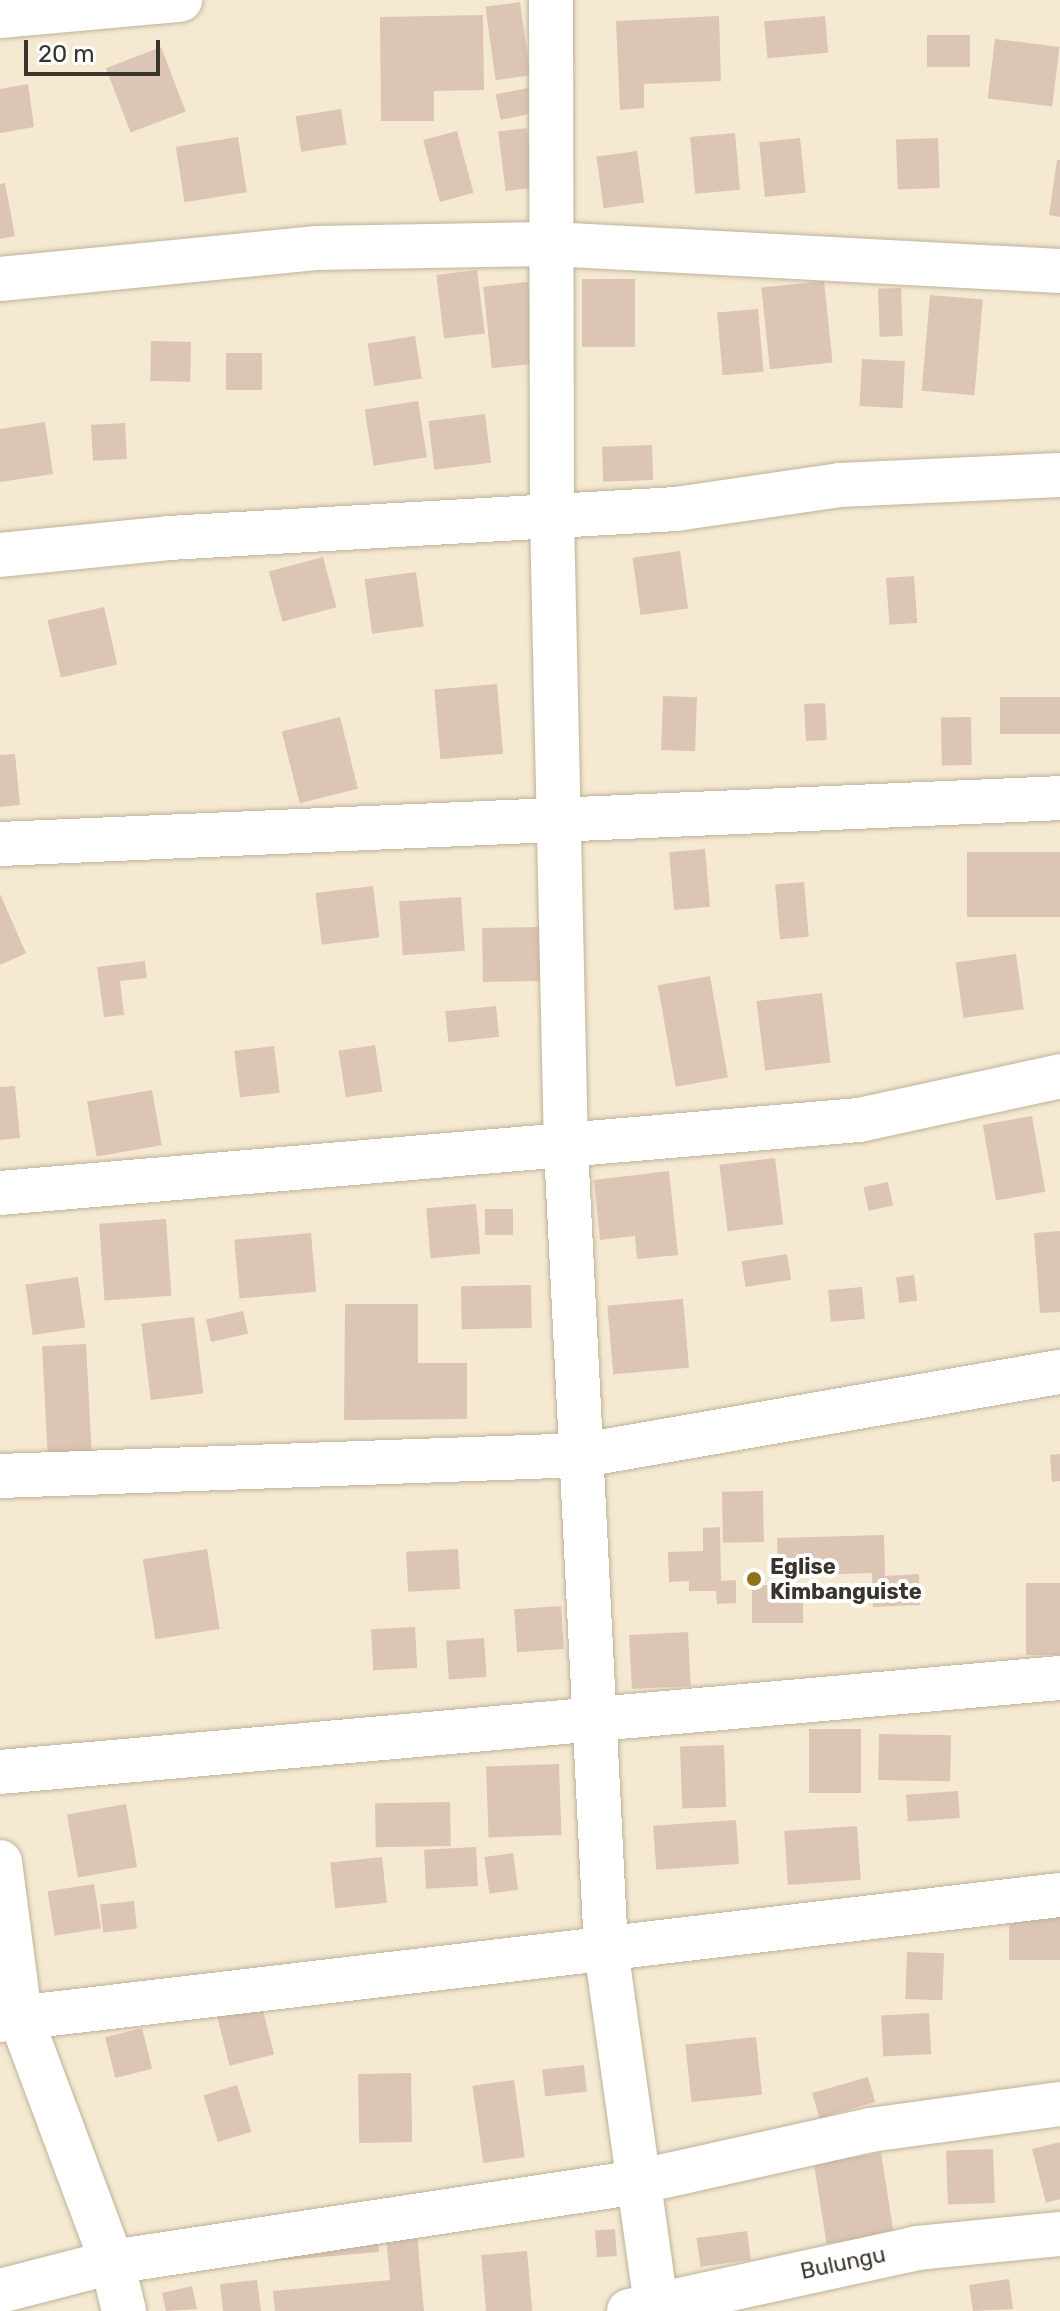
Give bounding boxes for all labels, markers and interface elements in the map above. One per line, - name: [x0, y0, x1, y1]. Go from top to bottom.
- scale bar: [28, 24, 164, 74]
- text: 20 m: [38, 40, 95, 68]
- place label: Eglise Kimbanguiste: [770, 1553, 922, 1604]
- marker: Eglise Kimbanguiste: [745, 1570, 763, 1588]
- street label: Bulungu: [798, 2241, 888, 2285]

